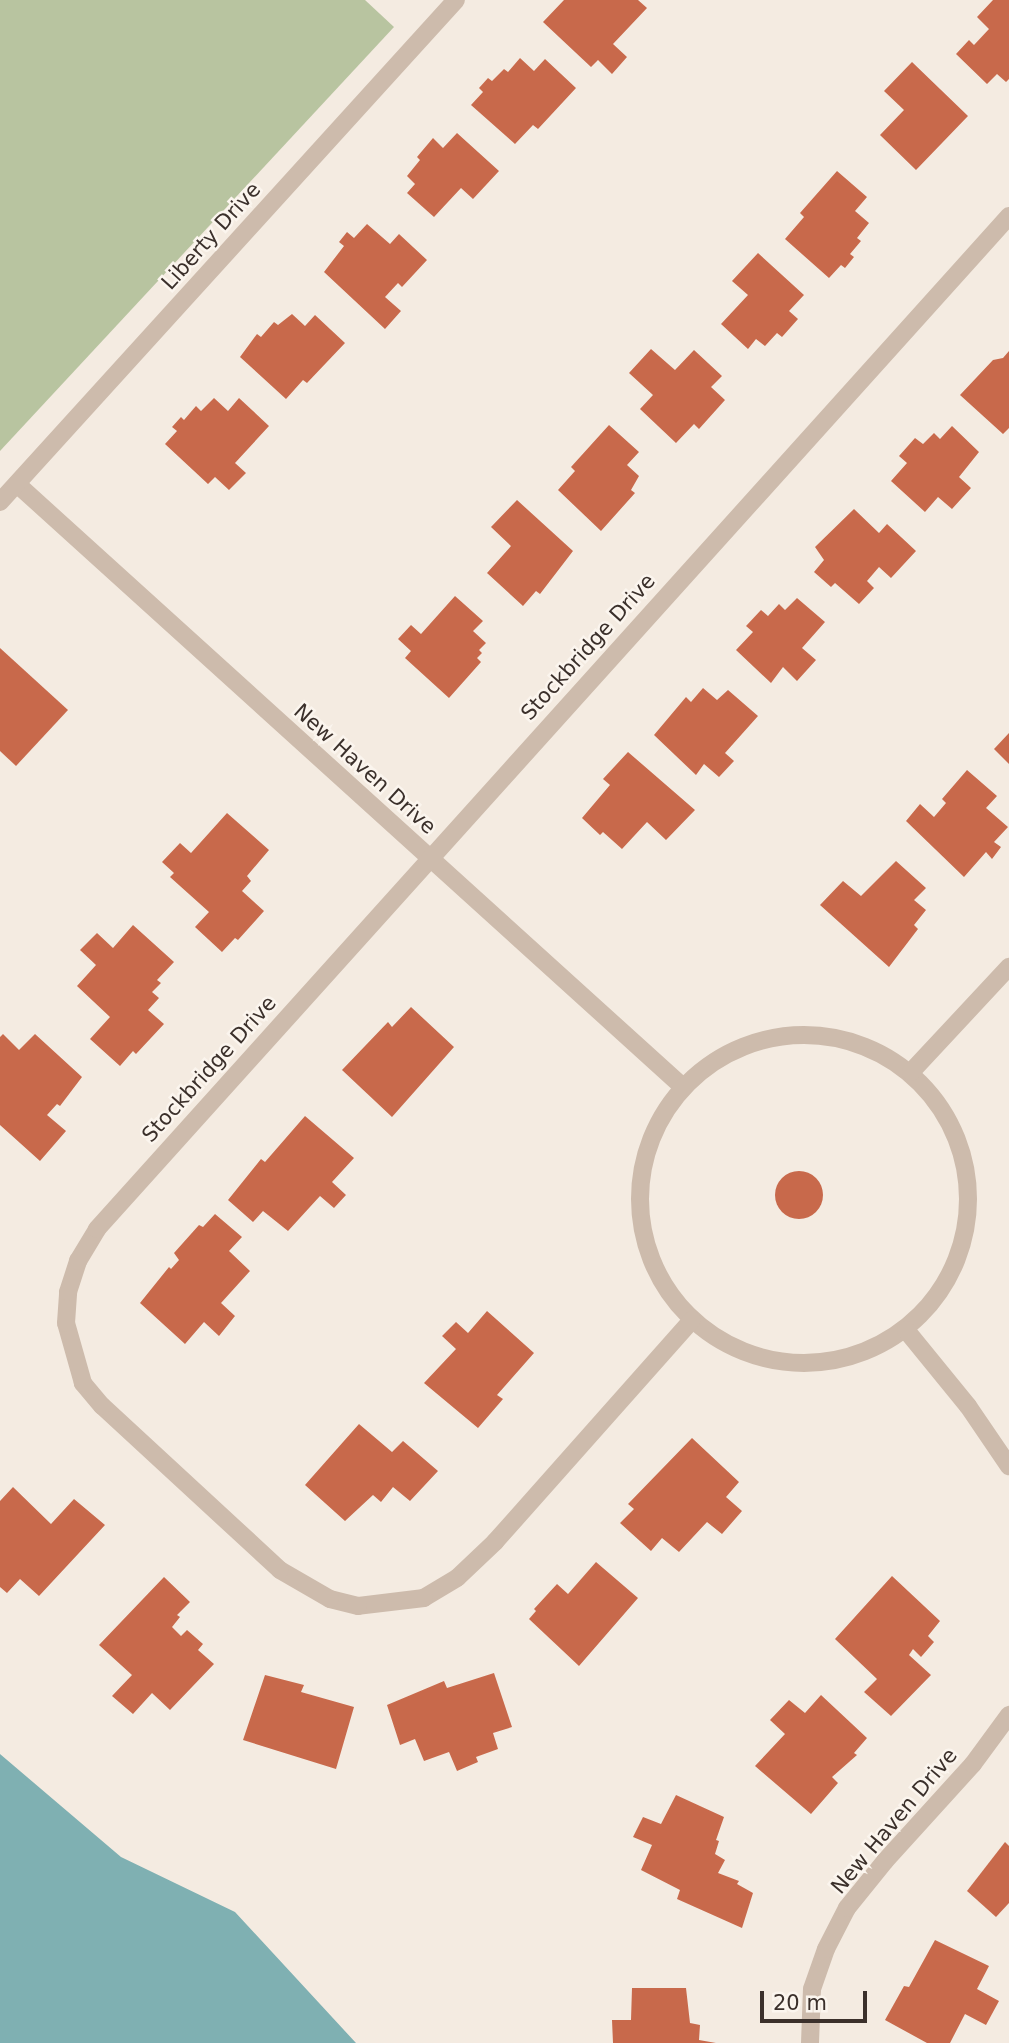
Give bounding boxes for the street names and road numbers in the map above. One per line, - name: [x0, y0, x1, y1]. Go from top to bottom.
- street label: Liberty Drive: [156, 177, 266, 295]
- street label: Stockbridge Drive: [516, 569, 660, 725]
- street label: New Haven Drive: [289, 699, 441, 839]
- street label: Stockbridge Drive: [137, 991, 281, 1147]
- street label: New Haven Drive: [826, 1743, 962, 1899]

